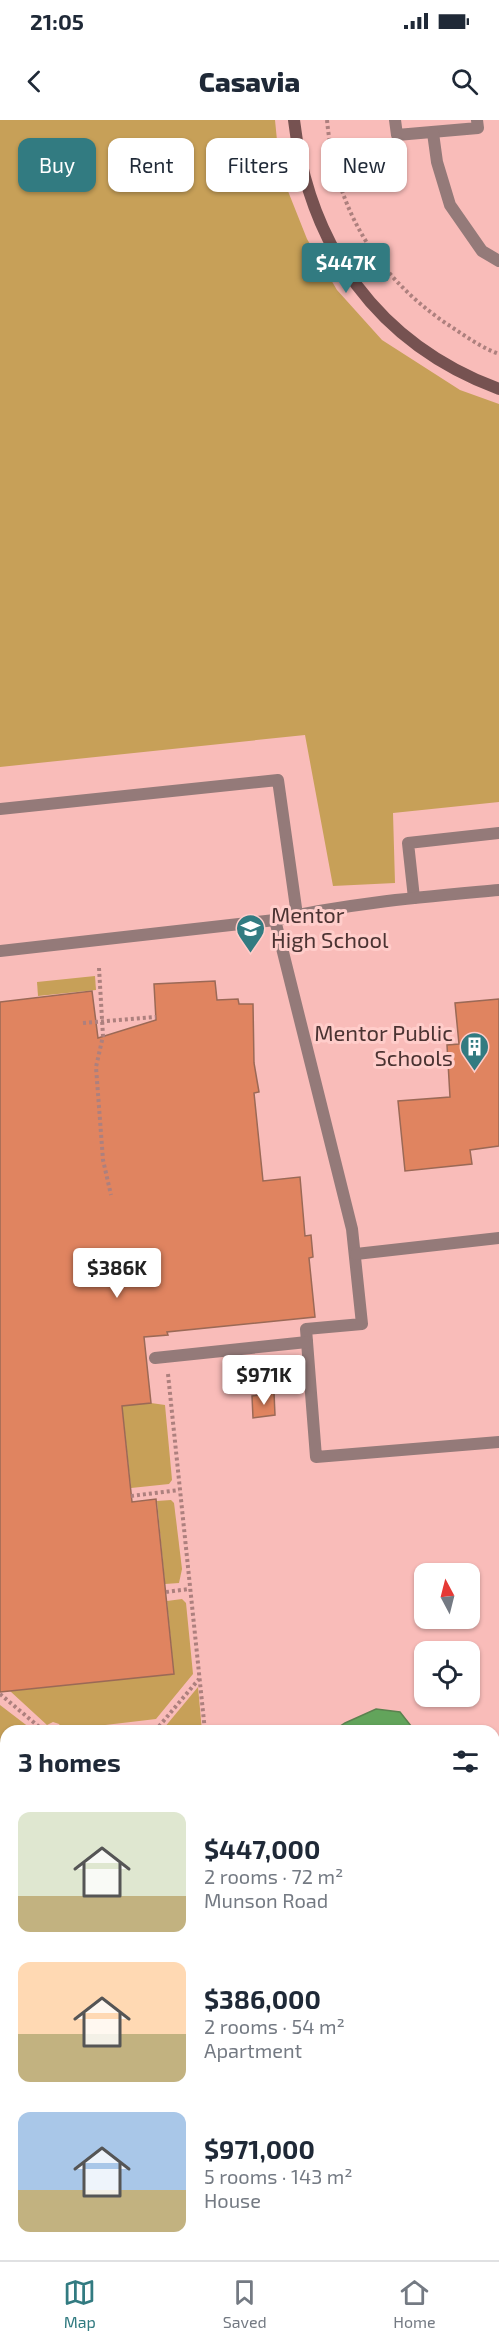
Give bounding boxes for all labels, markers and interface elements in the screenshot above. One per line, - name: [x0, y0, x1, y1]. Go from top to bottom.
- text: 21:05: [30, 8, 84, 34]
- icon: back: [18, 65, 51, 98]
- text: Casavia: [199, 65, 300, 97]
- icon: search: [448, 65, 481, 98]
- chip: Buy: [18, 138, 96, 192]
- chip: Rent: [108, 138, 194, 192]
- chip: Filters: [206, 138, 309, 192]
- chip: New: [321, 138, 407, 192]
- pin: $447K: [304, 243, 388, 294]
- text: $447K: [316, 250, 376, 274]
- place label: Mentor High School: [271, 901, 389, 952]
- school or university icon: Mentor High School: [234, 912, 266, 954]
- place label: Mentor Public Schools: [314, 1019, 453, 1070]
- building icon: Mentor Public Schools: [458, 1030, 490, 1072]
- pin: $386K: [75, 1248, 159, 1299]
- text: $386K: [87, 1255, 147, 1279]
- pin: $971K: [222, 1355, 306, 1406]
- text: $971K: [236, 1362, 292, 1386]
- north arrow: [414, 1563, 480, 1629]
- map controls: [414, 1563, 480, 1707]
- button: locate: [414, 1641, 480, 1707]
- icon: filters: [449, 1745, 482, 1778]
- text: 3 homes: [18, 1746, 121, 1777]
- text: $447,000: [204, 1833, 320, 1864]
- icon: home: [66, 1836, 138, 1908]
- text: 2 rooms · 72 m²: [204, 1864, 343, 1888]
- text: Munson Road: [204, 1888, 328, 1912]
- text: $386,000: [204, 1983, 321, 2014]
- icon: home: [66, 1986, 138, 2058]
- text: 2 rooms · 54 m²: [204, 2014, 345, 2038]
- text: Apartment: [204, 2038, 302, 2062]
- text: $971,000: [204, 2133, 315, 2164]
- icon: home: [66, 2136, 138, 2208]
- text: 5 rooms · 143 m²: [204, 2164, 353, 2188]
- text: House: [204, 2188, 261, 2212]
- tab: Map: [63, 2276, 96, 2331]
- tab: Saved: [223, 2276, 267, 2331]
- tab: Home: [393, 2276, 436, 2331]

